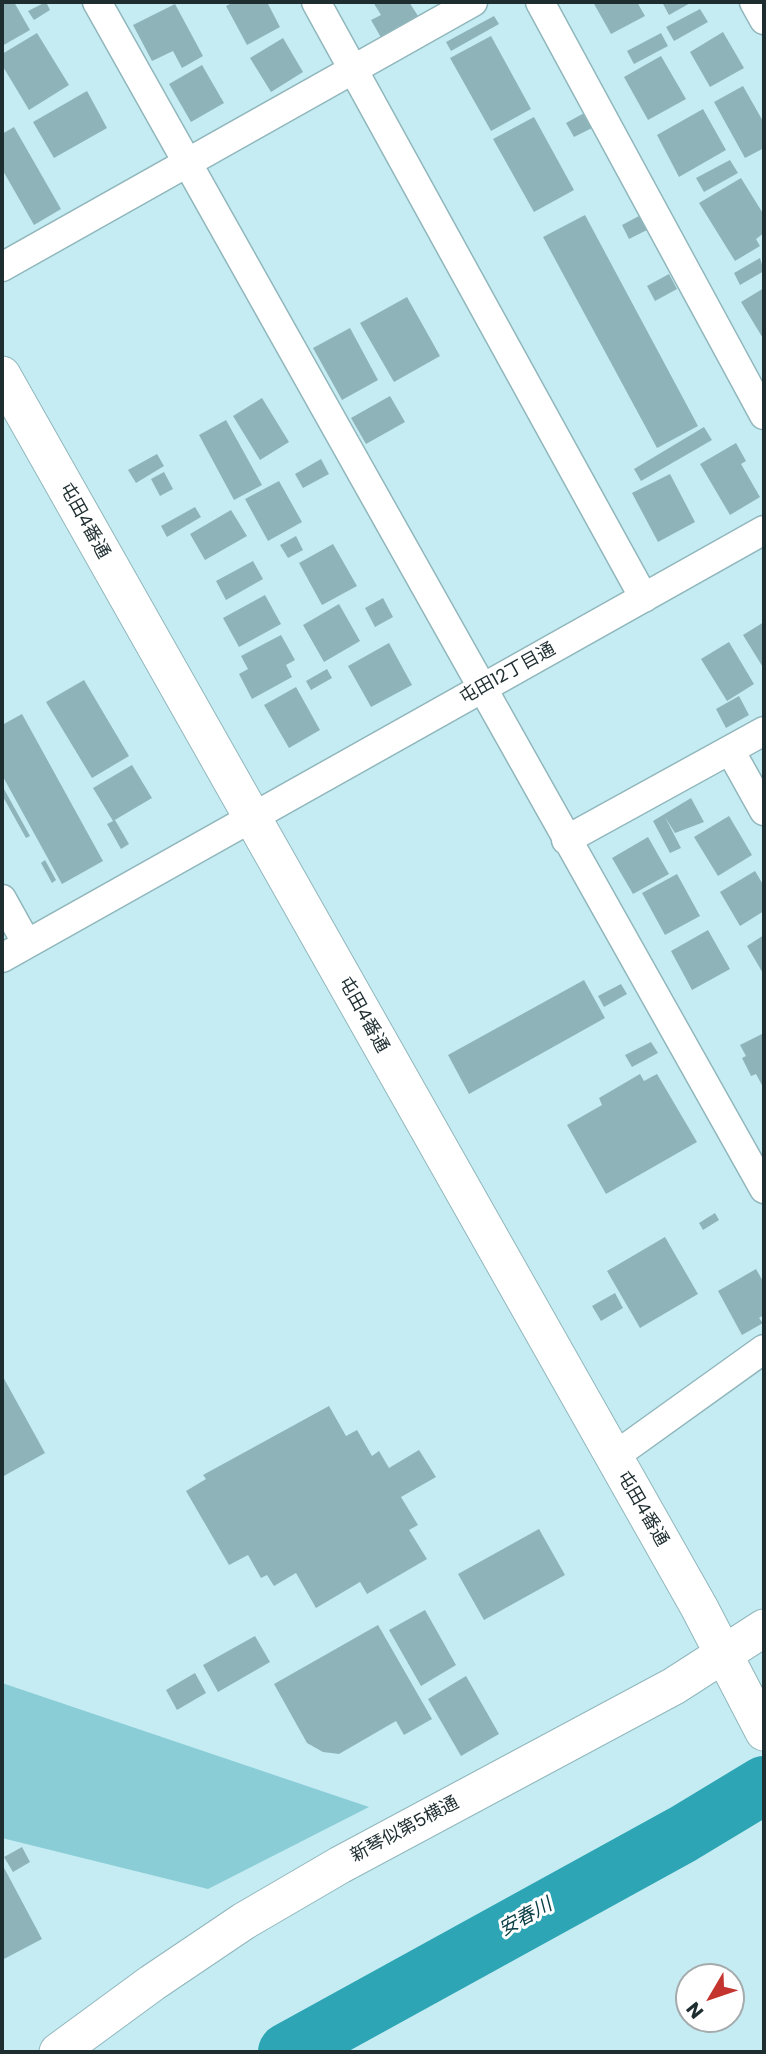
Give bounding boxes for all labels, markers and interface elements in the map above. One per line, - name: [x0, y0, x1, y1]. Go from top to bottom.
- street label: 屯田4番通: [54, 479, 114, 563]
- street label: 屯田12丁目通: [456, 639, 560, 709]
- street label: 屯田4番通: [333, 973, 393, 1057]
- street label: 屯田4番通: [612, 1468, 672, 1550]
- street label: 新琴似第5横通: [347, 1792, 463, 1868]
- water label: 安春川: [496, 1894, 556, 1942]
- north arrow: [675, 1963, 745, 2033]
- text: N: [680, 1996, 710, 2024]

